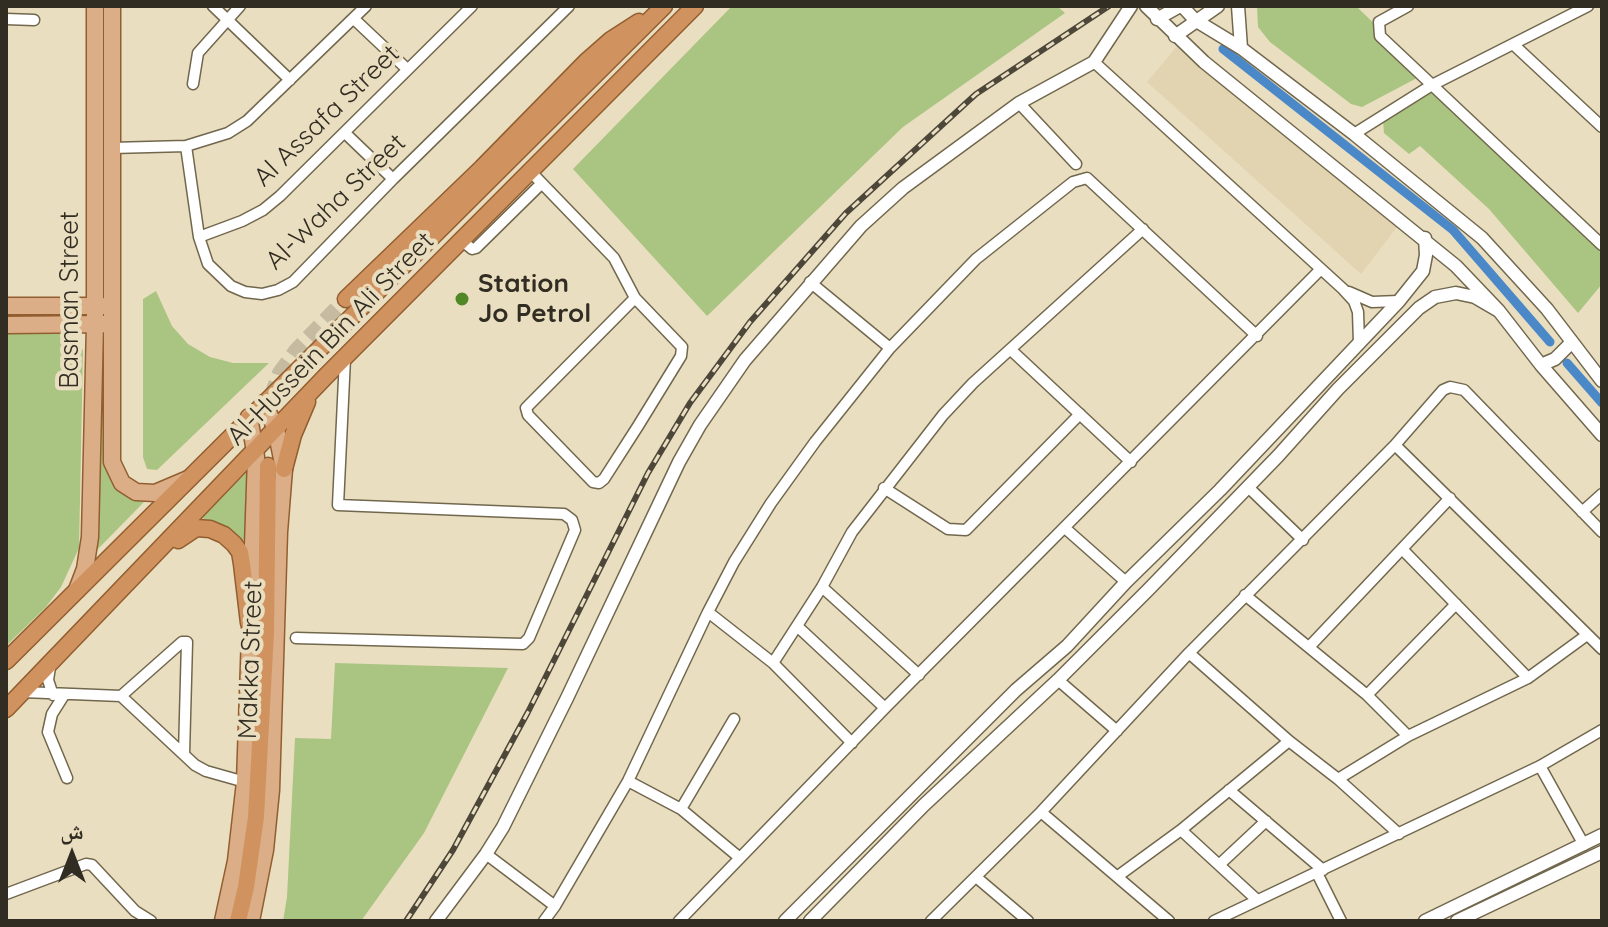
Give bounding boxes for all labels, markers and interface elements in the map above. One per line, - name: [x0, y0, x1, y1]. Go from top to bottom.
- street label: Al Assafa Street: [248, 39, 406, 193]
- street label: Al-Waha Street: [260, 127, 412, 277]
- street label: Basman Street: [54, 211, 86, 389]
- street label: Al-Hussein Bin Ali Street: [221, 226, 441, 452]
- place label: Station Jo Petrol: [478, 268, 591, 330]
- marker: Station Jo Petrol: [453, 290, 471, 308]
- street label: Makka Street: [233, 580, 269, 740]
- north arrow: [32, 815, 112, 895]
- text: ش: [60, 817, 84, 845]

